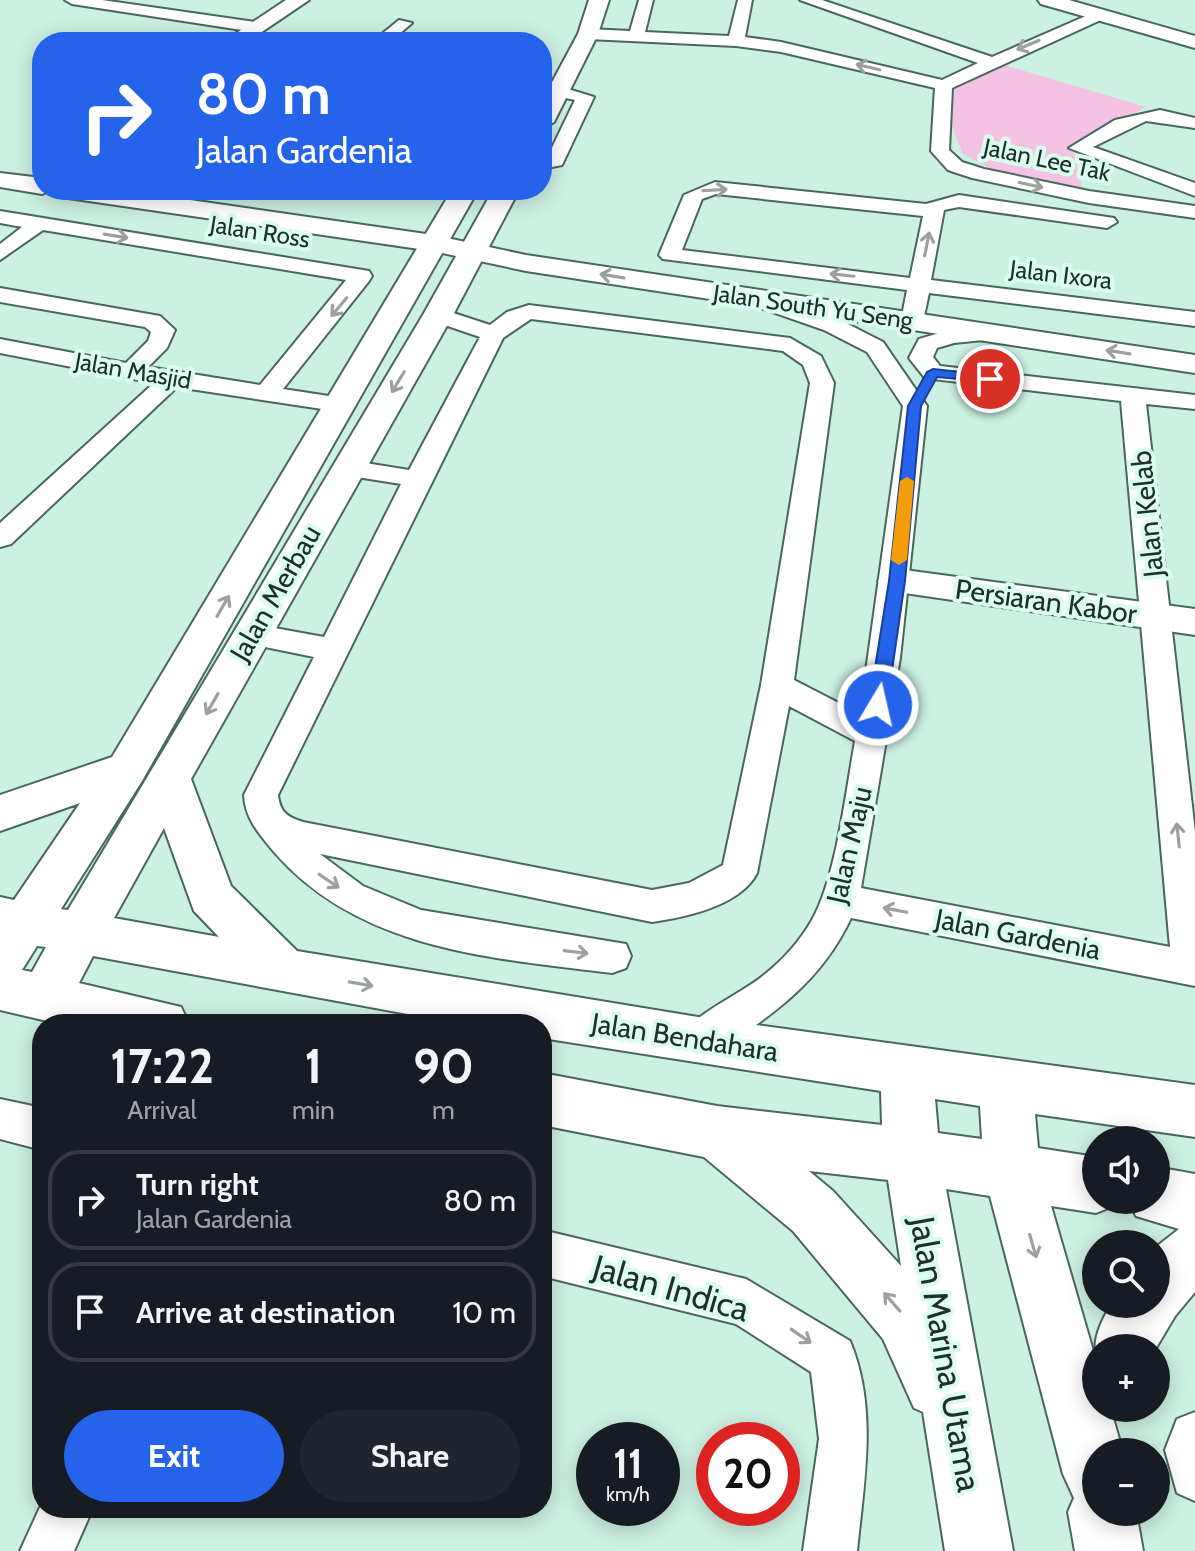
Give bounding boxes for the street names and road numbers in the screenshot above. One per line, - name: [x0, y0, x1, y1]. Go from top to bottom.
- street label: Jalan Lee Tak: [980, 132, 1113, 187]
- street label: Jalan Ross: [207, 209, 312, 254]
- street label: Jalan Ixora: [1007, 254, 1114, 295]
- street label: Jalan South Yu Seng: [710, 278, 916, 335]
- street label: Jalan Masjid: [72, 346, 194, 395]
- street label: Jalan Kelab: [1123, 449, 1171, 580]
- street label: Jalan Merbau: [222, 519, 328, 668]
- street label: Persiaran Kabor: [953, 571, 1139, 631]
- street label: Jalan Maju: [819, 783, 879, 908]
- street label: Jalan Gardenia: [931, 901, 1104, 967]
- street label: Jalan Bendahara: [588, 1005, 781, 1069]
- street label: Jalan Marina Utama: [901, 1212, 991, 1495]
- street label: Jalan Indica: [587, 1245, 755, 1331]

